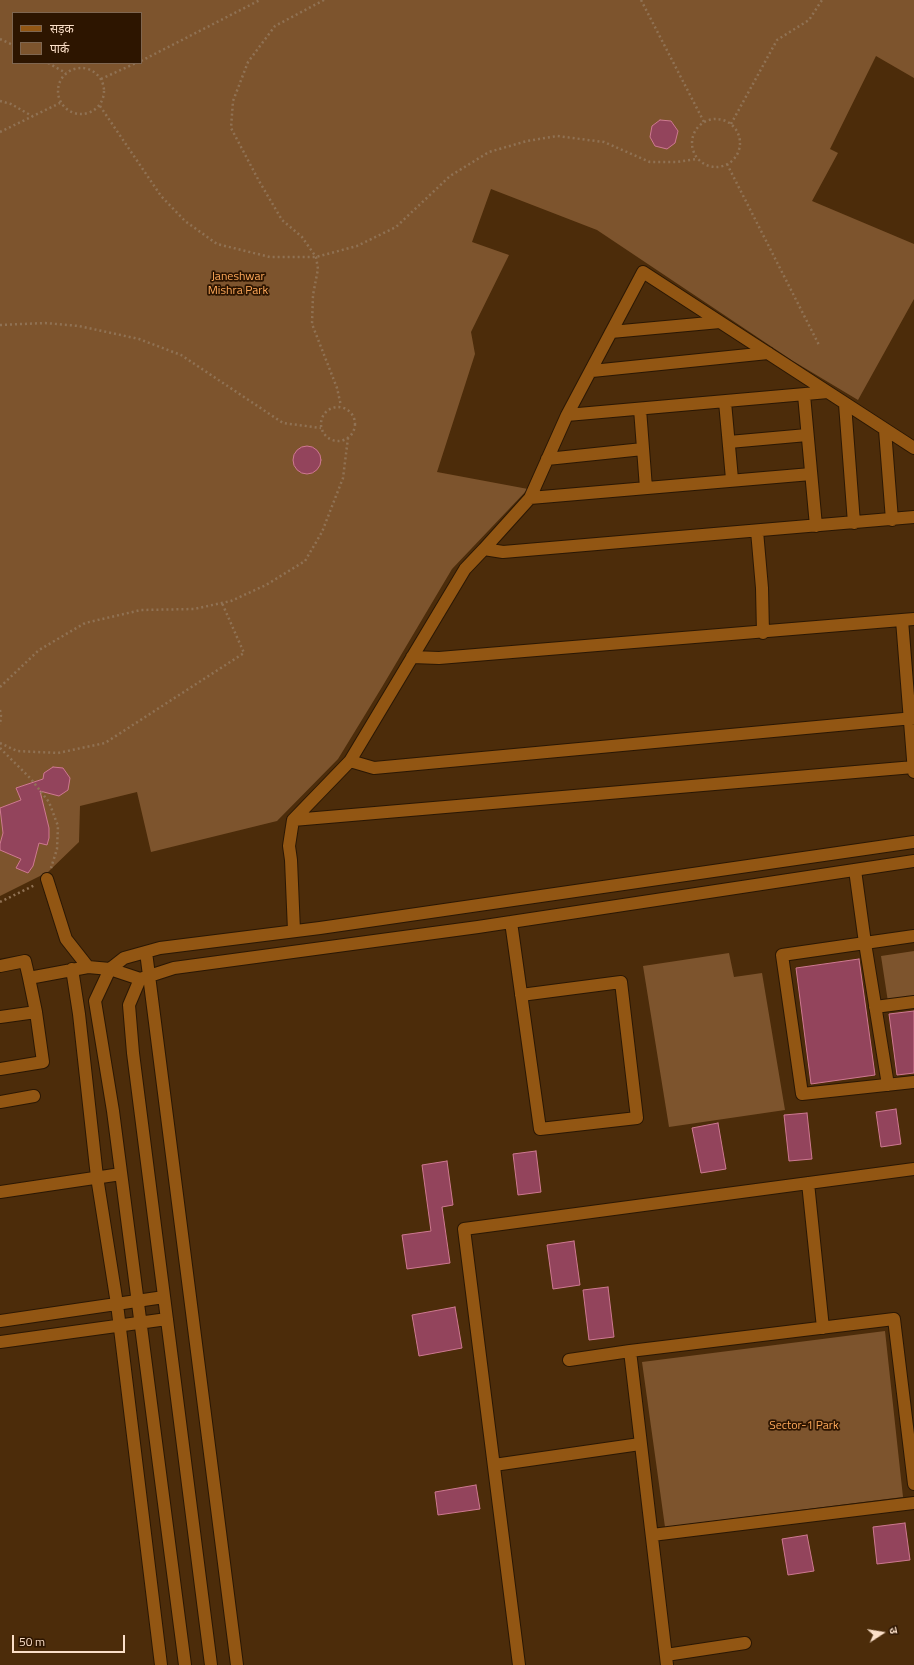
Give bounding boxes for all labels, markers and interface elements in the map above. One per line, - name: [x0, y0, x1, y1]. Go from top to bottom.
- legend: [12, 12, 142, 64]
- text: सड़क: [50, 19, 74, 38]
- text: पार्क: [50, 39, 69, 58]
- park label: Janeshwar Mishra Park: [208, 270, 268, 298]
- park label: Sector-1 Park: [769, 1419, 839, 1433]
- north arrow: [862, 1613, 902, 1653]
- text: उ: [885, 1626, 902, 1635]
- scale bar: [14, 1627, 127, 1653]
- text: 50 m: [19, 1632, 45, 1651]

